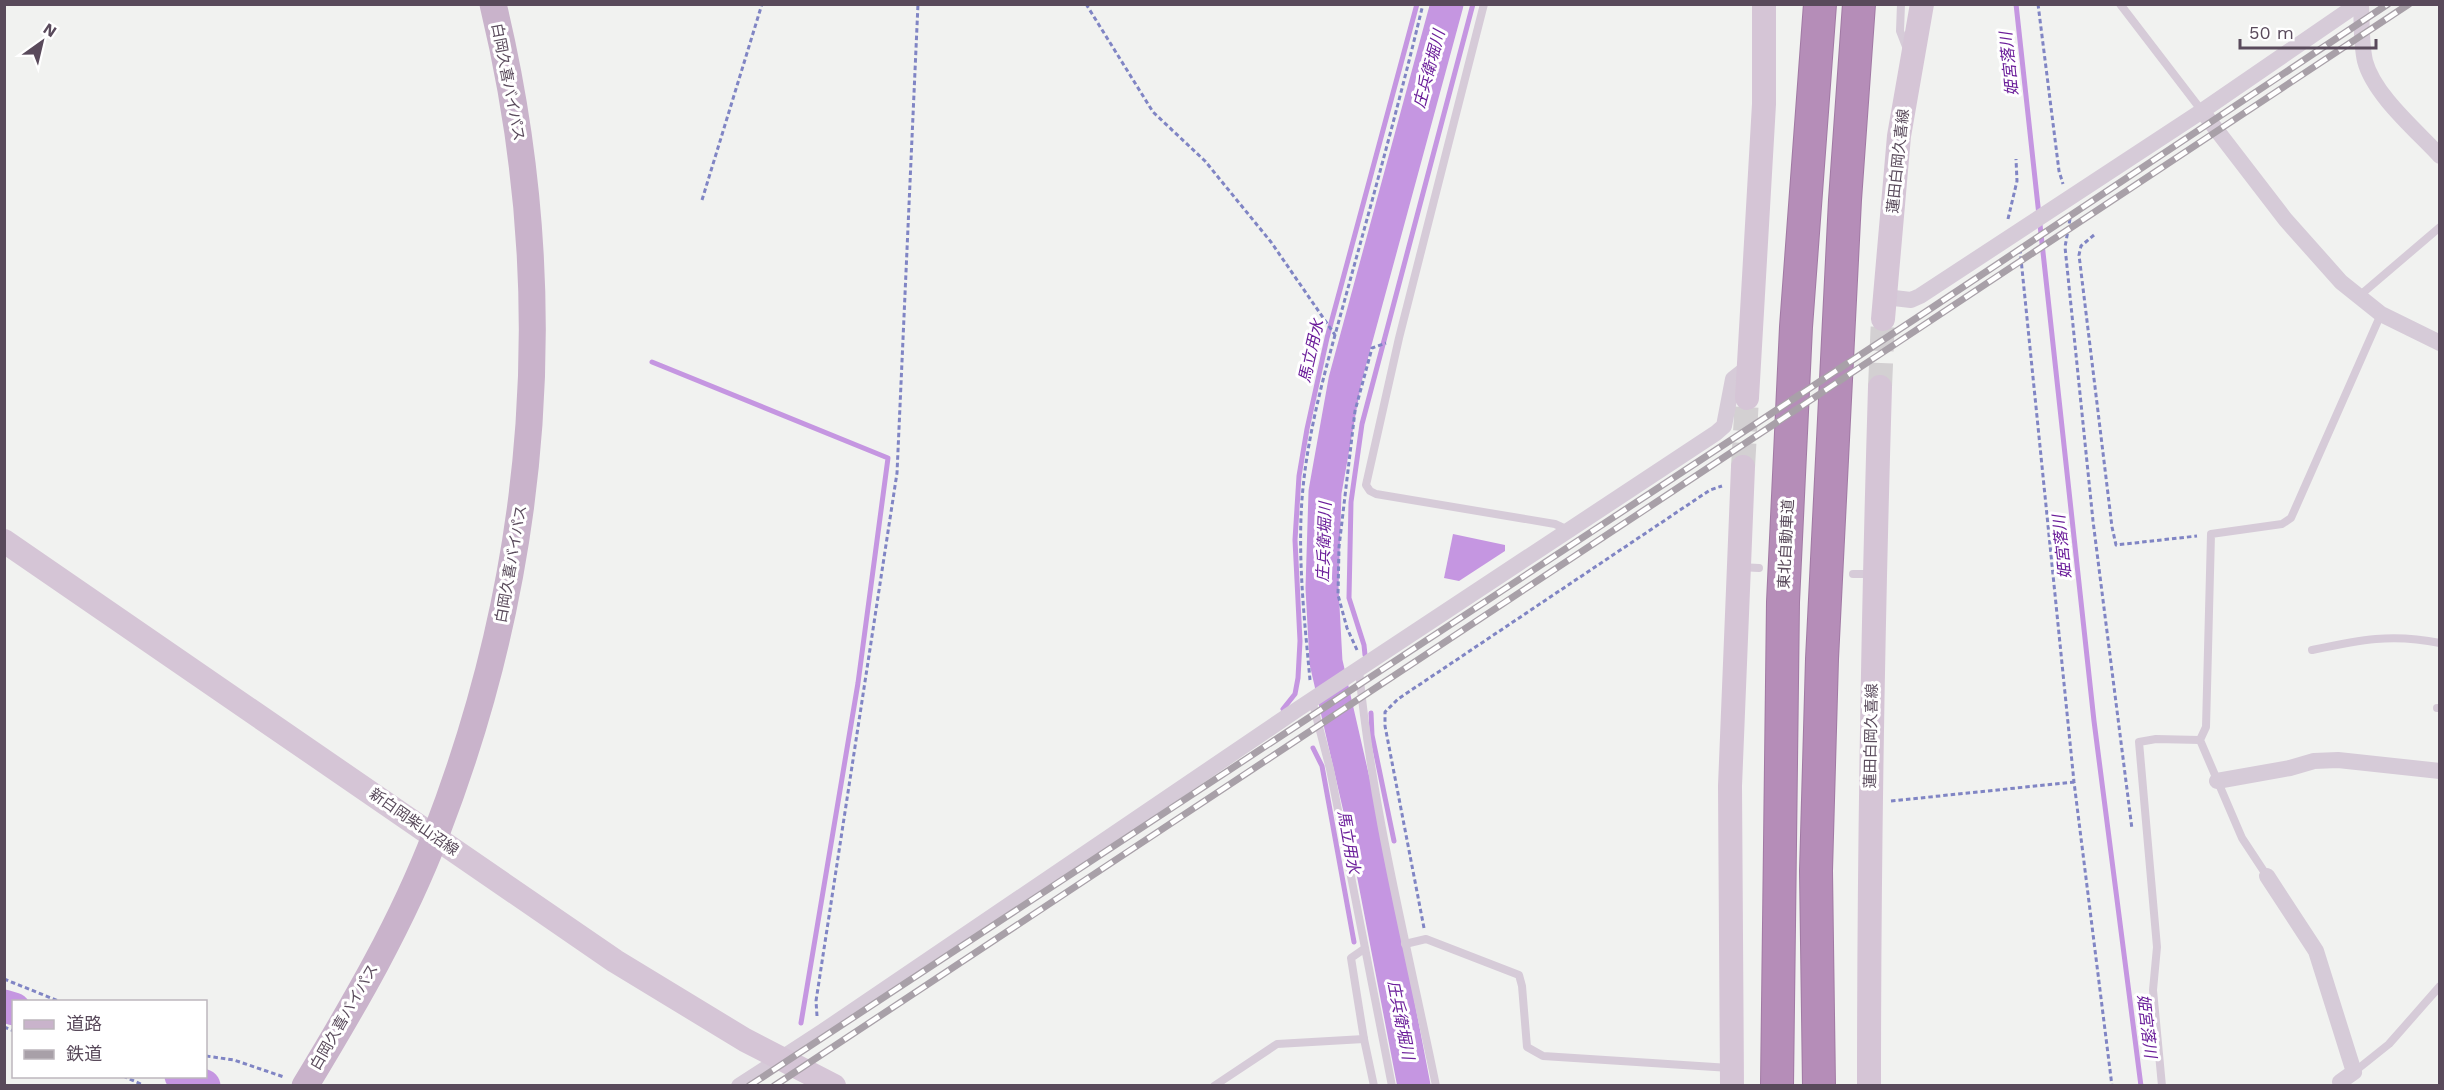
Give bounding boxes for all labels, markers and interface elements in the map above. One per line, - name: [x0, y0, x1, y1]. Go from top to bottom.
- north arrow: [12, 12, 72, 72]
- scale bar: [2240, 12, 2376, 50]
- text: N: [40, 19, 60, 41]
- street label: 白岡久喜バイパス: [488, 22, 528, 142]
- text: 50 m: [2249, 22, 2294, 43]
- water label: 庄兵衛堀川: [1409, 26, 1449, 110]
- water label: 姫宮落川: [1996, 29, 2022, 97]
- street label: 蓮田白岡久喜線: [1884, 108, 1912, 214]
- water label: 馬立用水: [1295, 316, 1328, 384]
- street label: 東北自動車道: [1775, 499, 1797, 589]
- water label: 庄兵衛堀川: [1313, 500, 1335, 582]
- street label: 白岡久喜バイパス: [492, 503, 530, 625]
- water label: 姫宮落川: [2049, 512, 2075, 580]
- street label: 蓮田白岡久喜線: [1861, 683, 1881, 789]
- street label: 新白岡柴山沼線: [366, 785, 462, 859]
- water label: 馬立用水: [1334, 809, 1364, 877]
- street label: 白岡久喜バイパス: [306, 961, 382, 1073]
- water label: 庄兵衛堀川: [1384, 979, 1418, 1063]
- water label: 姫宮落川: [2134, 993, 2161, 1061]
- legend: [12, 1000, 207, 1078]
- text: 道路: [66, 1013, 102, 1034]
- text: 鉄道: [66, 1043, 102, 1064]

